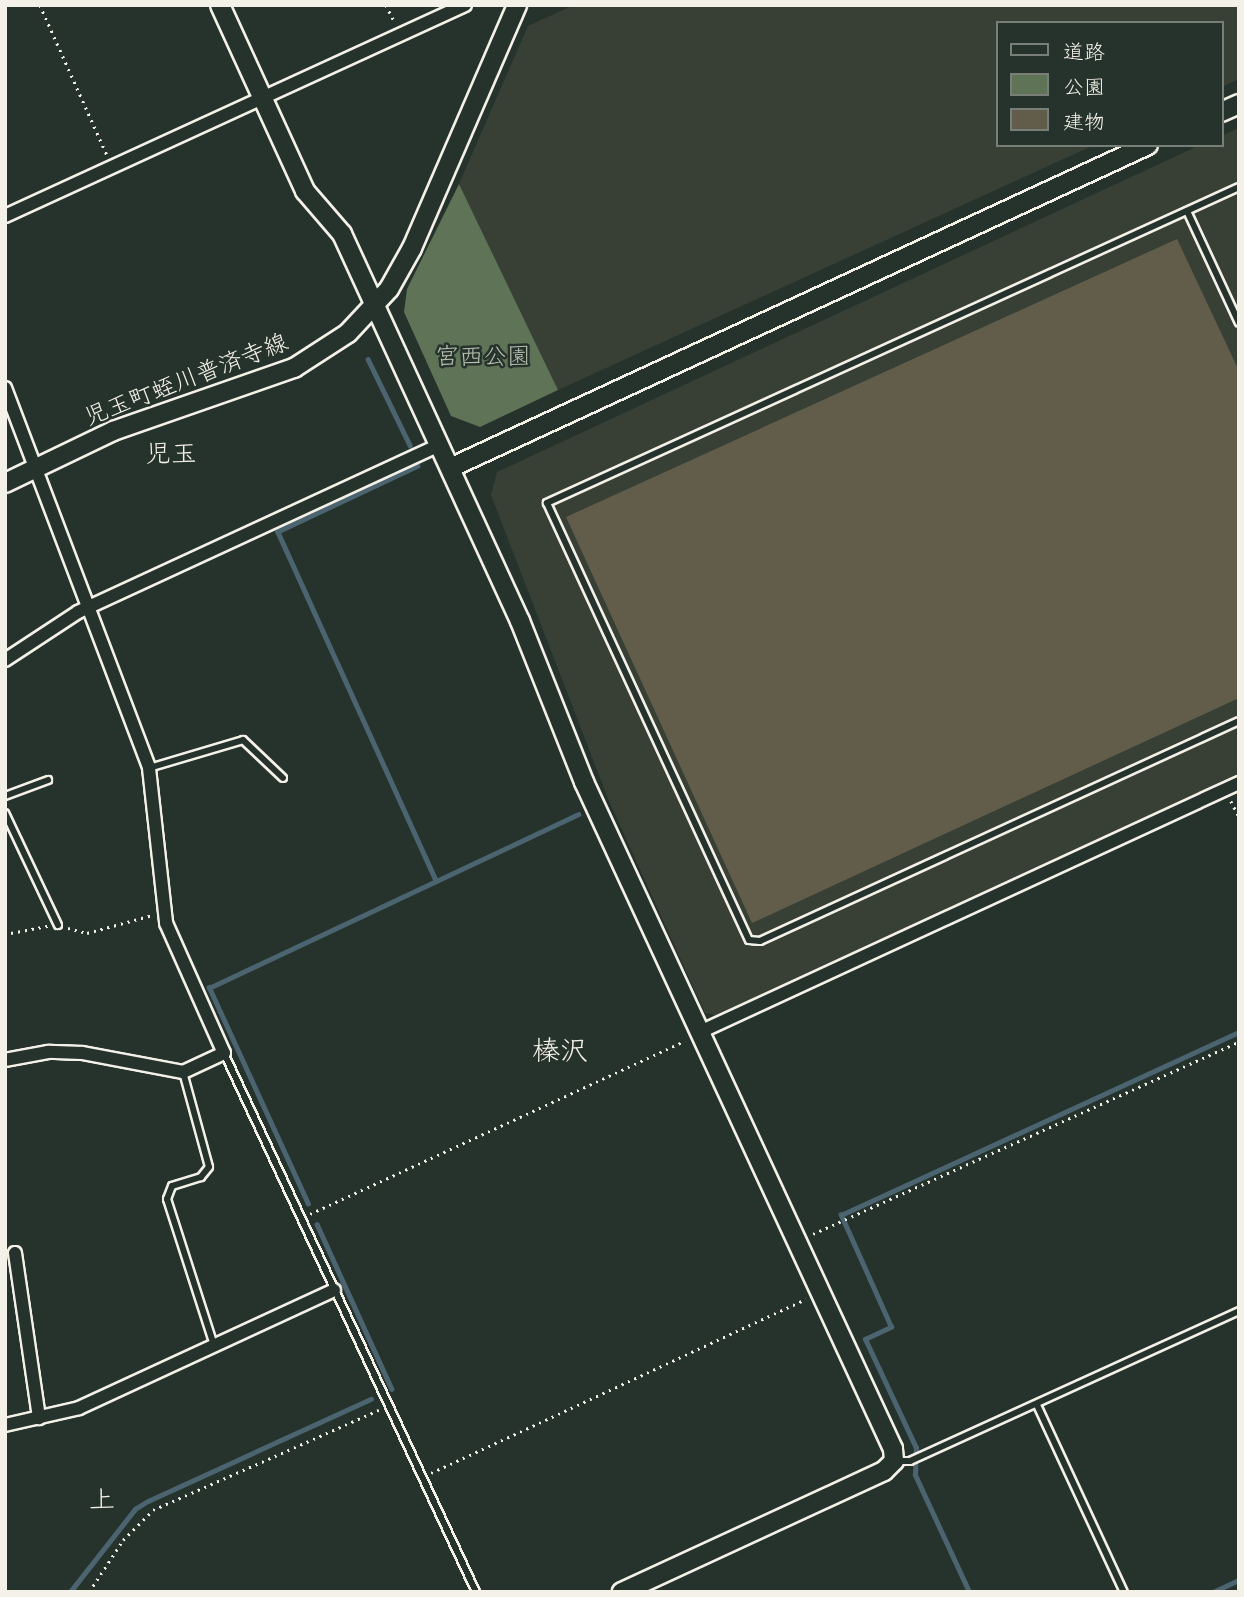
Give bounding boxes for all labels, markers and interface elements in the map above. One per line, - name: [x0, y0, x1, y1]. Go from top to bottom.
- legend: [996, 21, 1223, 147]
- text: 道路: [1063, 39, 1105, 65]
- text: 公園: [1063, 74, 1105, 100]
- text: 建物: [1063, 109, 1105, 135]
- street label: 児玉町蛭川普済寺線: [80, 328, 292, 432]
- park label: 宮西公園: [435, 343, 531, 371]
- district label: 児玉: [145, 438, 197, 470]
- district label: 榛沢: [532, 1034, 588, 1068]
- district label: 上: [89, 1484, 115, 1516]

